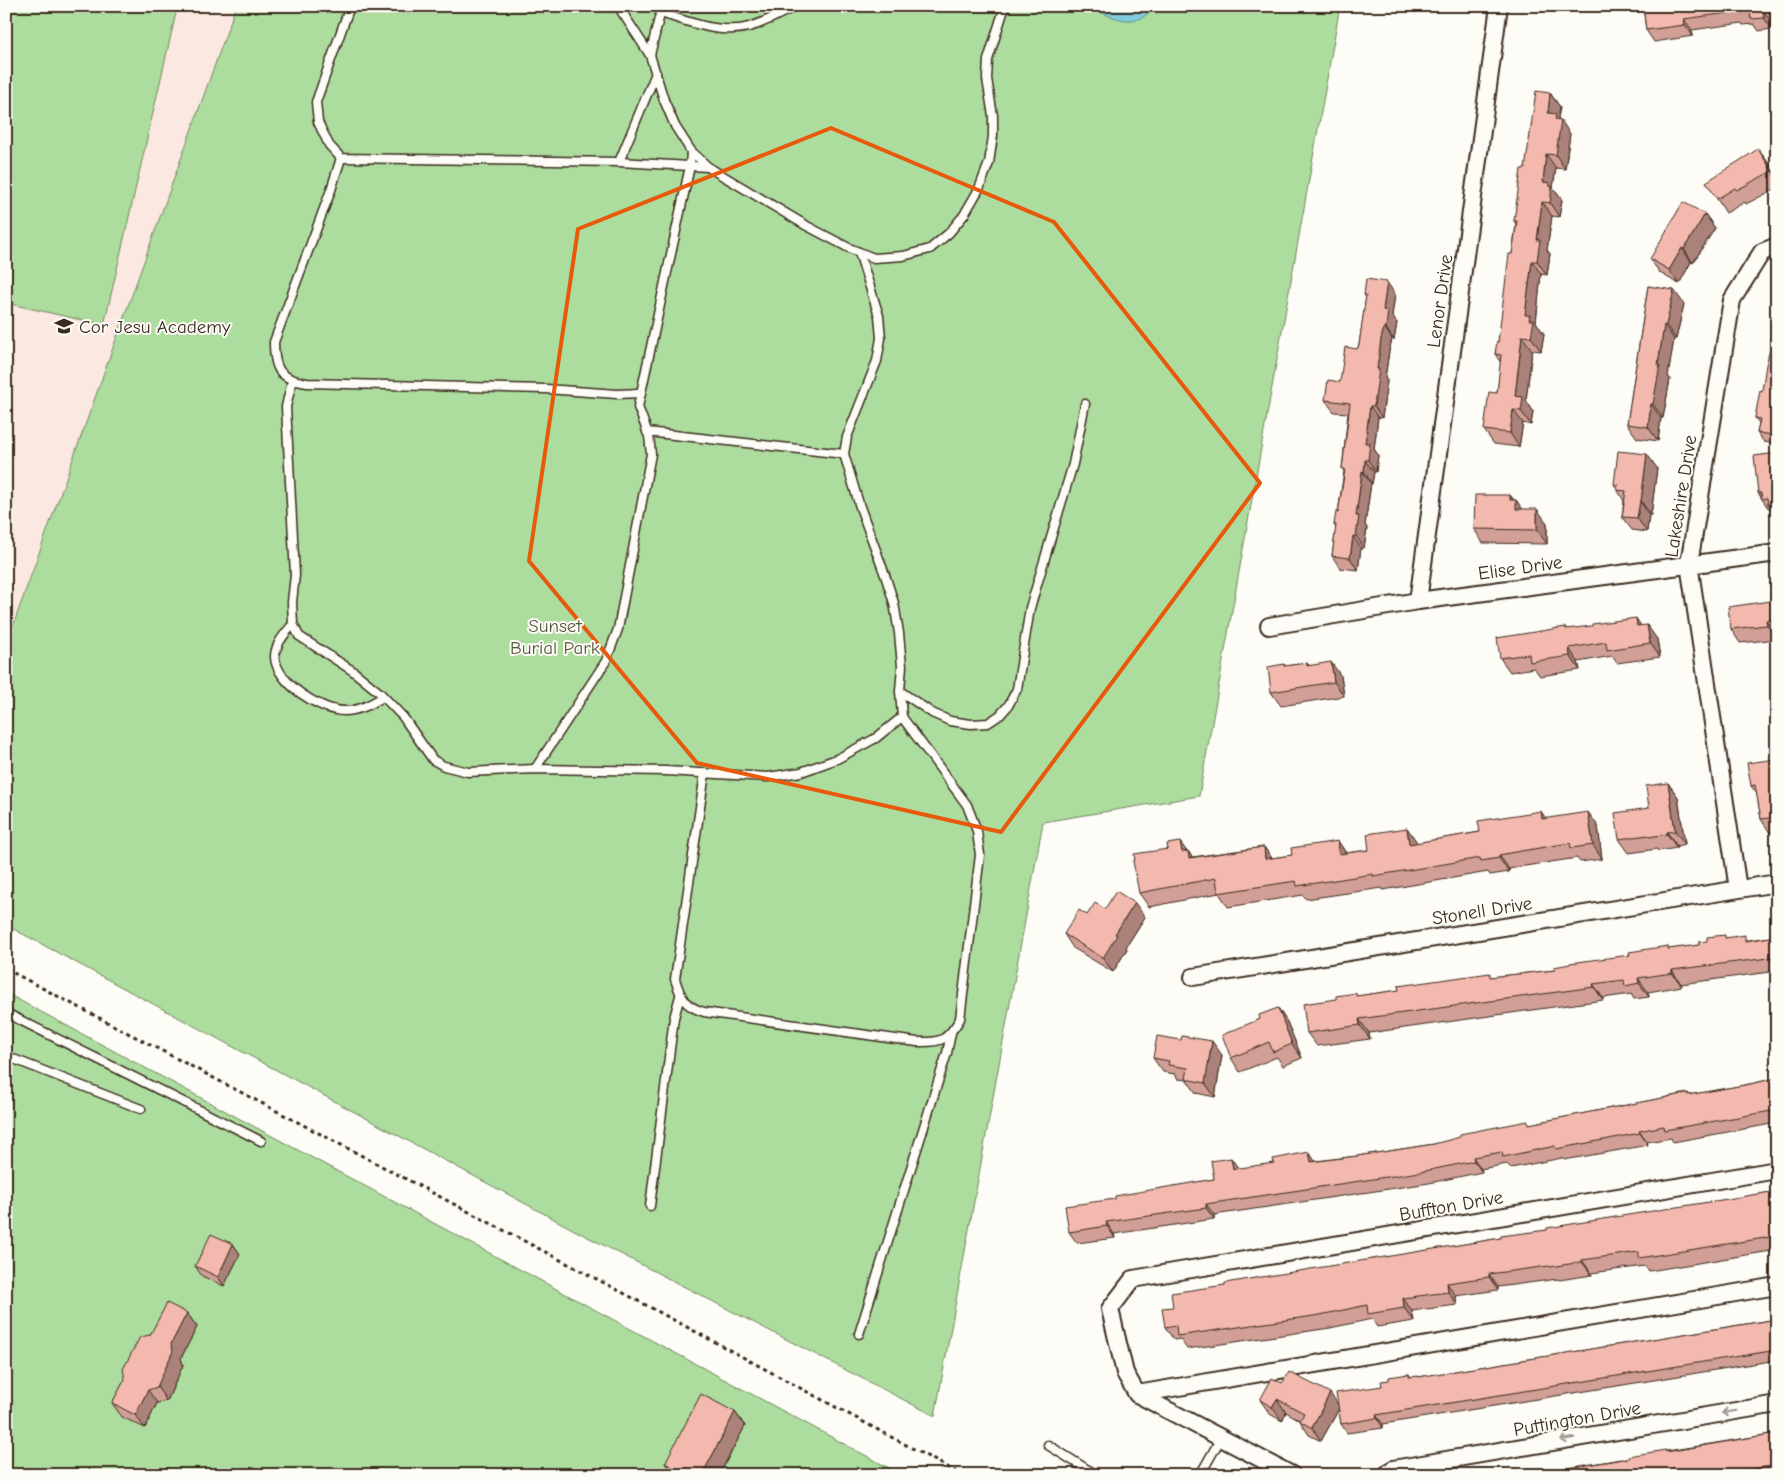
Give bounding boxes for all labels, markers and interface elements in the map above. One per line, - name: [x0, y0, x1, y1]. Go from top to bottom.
- street label: Lenor Drive: [1423, 253, 1457, 349]
- school or university icon: Cor Jesu Academy: [53, 315, 75, 337]
- place label: Cor Jesu Academy: [79, 316, 231, 338]
- street label: Lakeshire Drive: [1660, 433, 1702, 559]
- street label: Elise Drive: [1477, 551, 1564, 585]
- park label: Sunset Burial Park: [510, 615, 601, 659]
- street label: Stonell Drive: [1431, 892, 1534, 930]
- street label: Buffton Drive: [1398, 1186, 1505, 1226]
- street label: Puttington Drive: [1512, 1397, 1643, 1441]
- one-way arrow: [1721, 1408, 1737, 1418]
- one-way arrow: [1561, 1435, 1577, 1445]

